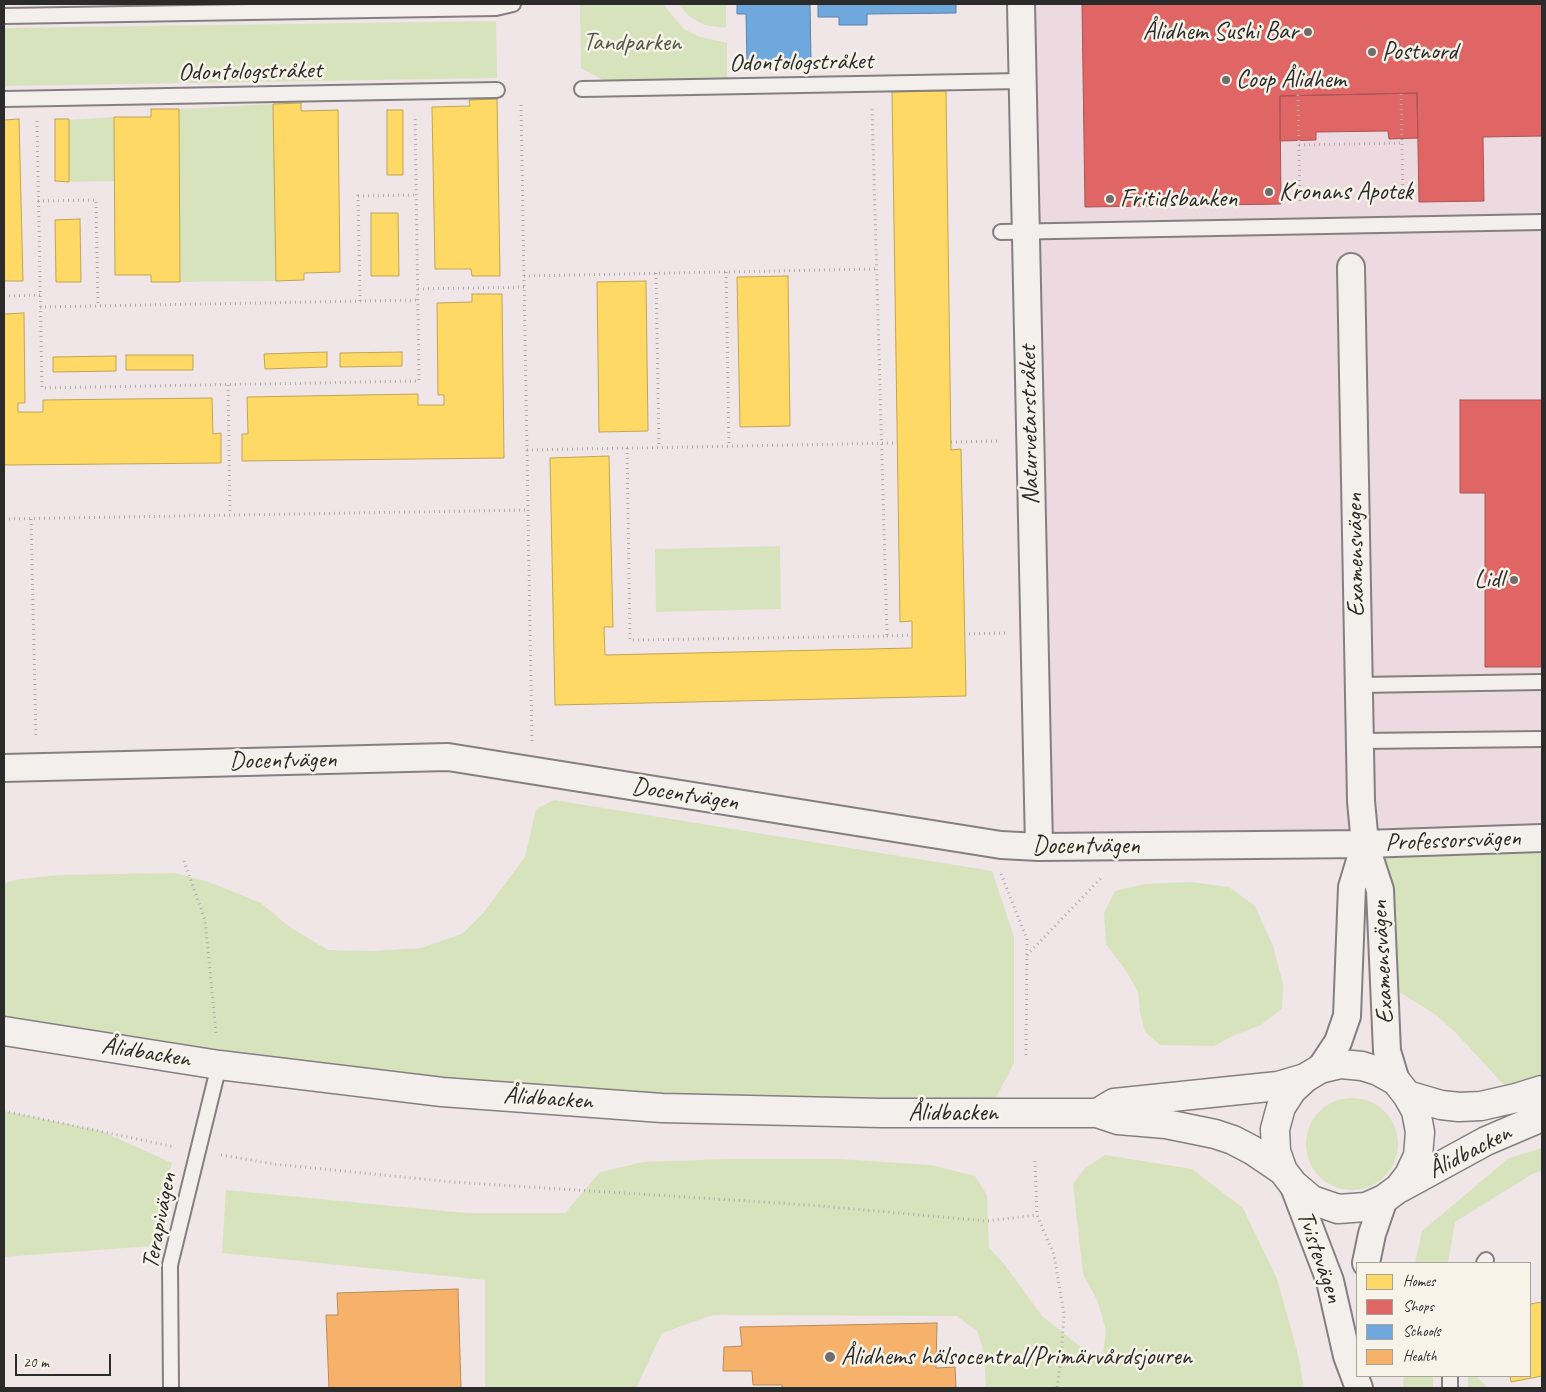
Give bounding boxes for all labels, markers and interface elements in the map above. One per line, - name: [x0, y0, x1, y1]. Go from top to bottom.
- place label: Ålidhem Sushi Bar: [1143, 17, 1298, 47]
- marker: Ålidhem Sushi Bar: [1302, 26, 1314, 38]
- park label: Tandparken: [583, 28, 681, 58]
- place label: Postnord: [1382, 37, 1457, 67]
- marker: Postnord: [1366, 46, 1378, 58]
- street label: Odontologstråket: [729, 47, 873, 79]
- street label: Odontologstråket: [178, 56, 322, 88]
- place label: Coop Ålidhem: [1236, 65, 1346, 95]
- marker: Coop Ålidhem: [1220, 74, 1232, 86]
- place label: Kronans Apotek: [1279, 177, 1413, 207]
- place label: Fritidsbanken: [1120, 184, 1237, 214]
- marker: Kronans Apotek: [1263, 186, 1275, 198]
- marker: Fritidsbanken: [1104, 193, 1116, 205]
- street label: Naturvetarstråket: [1014, 345, 1046, 505]
- street label: Examensvägen: [1340, 493, 1372, 617]
- place label: Lidl: [1474, 565, 1504, 595]
- marker: Lidl: [1508, 574, 1520, 586]
- street label: Docentvägen: [229, 745, 337, 777]
- street label: Docentvägen: [630, 772, 740, 818]
- street label: Professorsvägen: [1385, 824, 1521, 858]
- street label: Docentvägen: [1032, 831, 1140, 861]
- street label: Examensvägen: [1365, 899, 1401, 1025]
- street label: Ålidbacken: [99, 1031, 193, 1075]
- street label: Ålidbacken: [502, 1081, 594, 1117]
- street label: Ålidbacken: [908, 1098, 998, 1128]
- street label: Ålidbacken: [1423, 1118, 1517, 1186]
- street label: Terapivägen: [136, 1170, 184, 1272]
- street label: Tvistevägen: [1289, 1207, 1349, 1307]
- legend: [1356, 1262, 1531, 1377]
- text: Homes: [1403, 1272, 1435, 1291]
- text: Shops: [1403, 1297, 1434, 1316]
- text: Schools: [1403, 1322, 1440, 1341]
- place label: Ålidhems hälsocentral/Primärvårdsjouren: [841, 1342, 1192, 1372]
- scale bar: [18, 1344, 114, 1376]
- text: Health: [1403, 1347, 1437, 1366]
- marker: Ålidhems hälsocentral/Primärvårdsjouren: [823, 1350, 837, 1364]
- text: 20 m: [23, 1353, 49, 1372]

